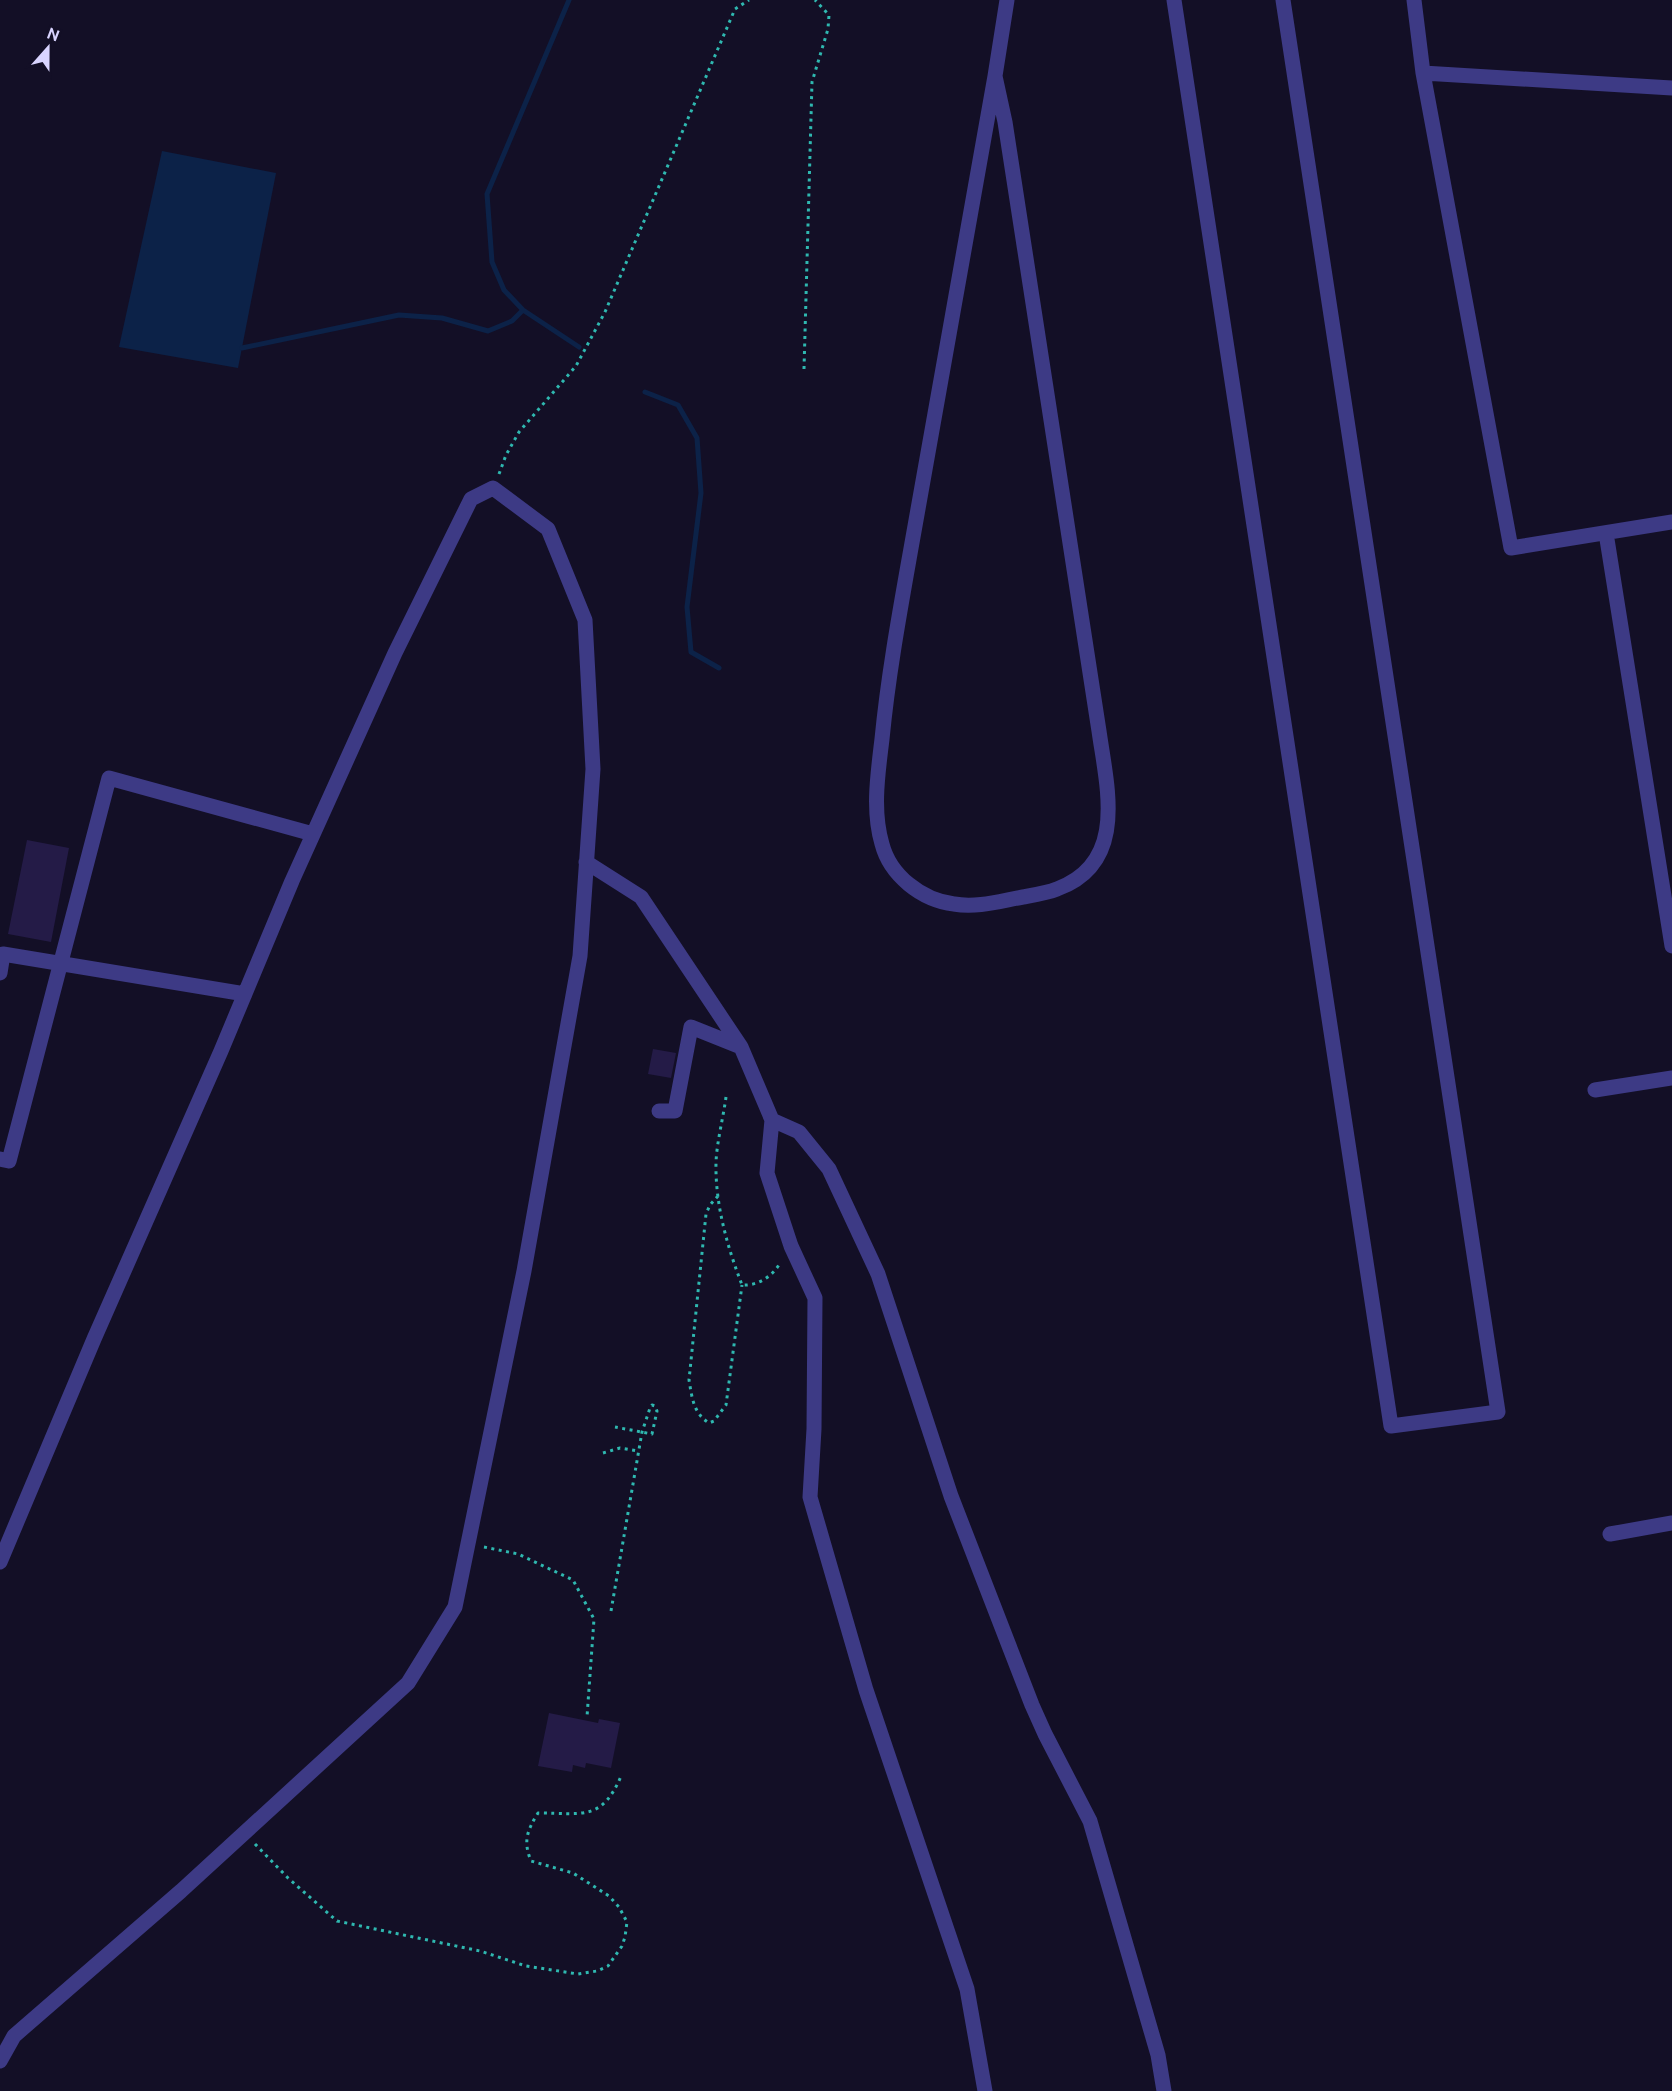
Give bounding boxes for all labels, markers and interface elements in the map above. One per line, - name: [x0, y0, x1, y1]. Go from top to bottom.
- north arrow: [18, 18, 78, 78]
- text: N: [45, 23, 62, 45]

